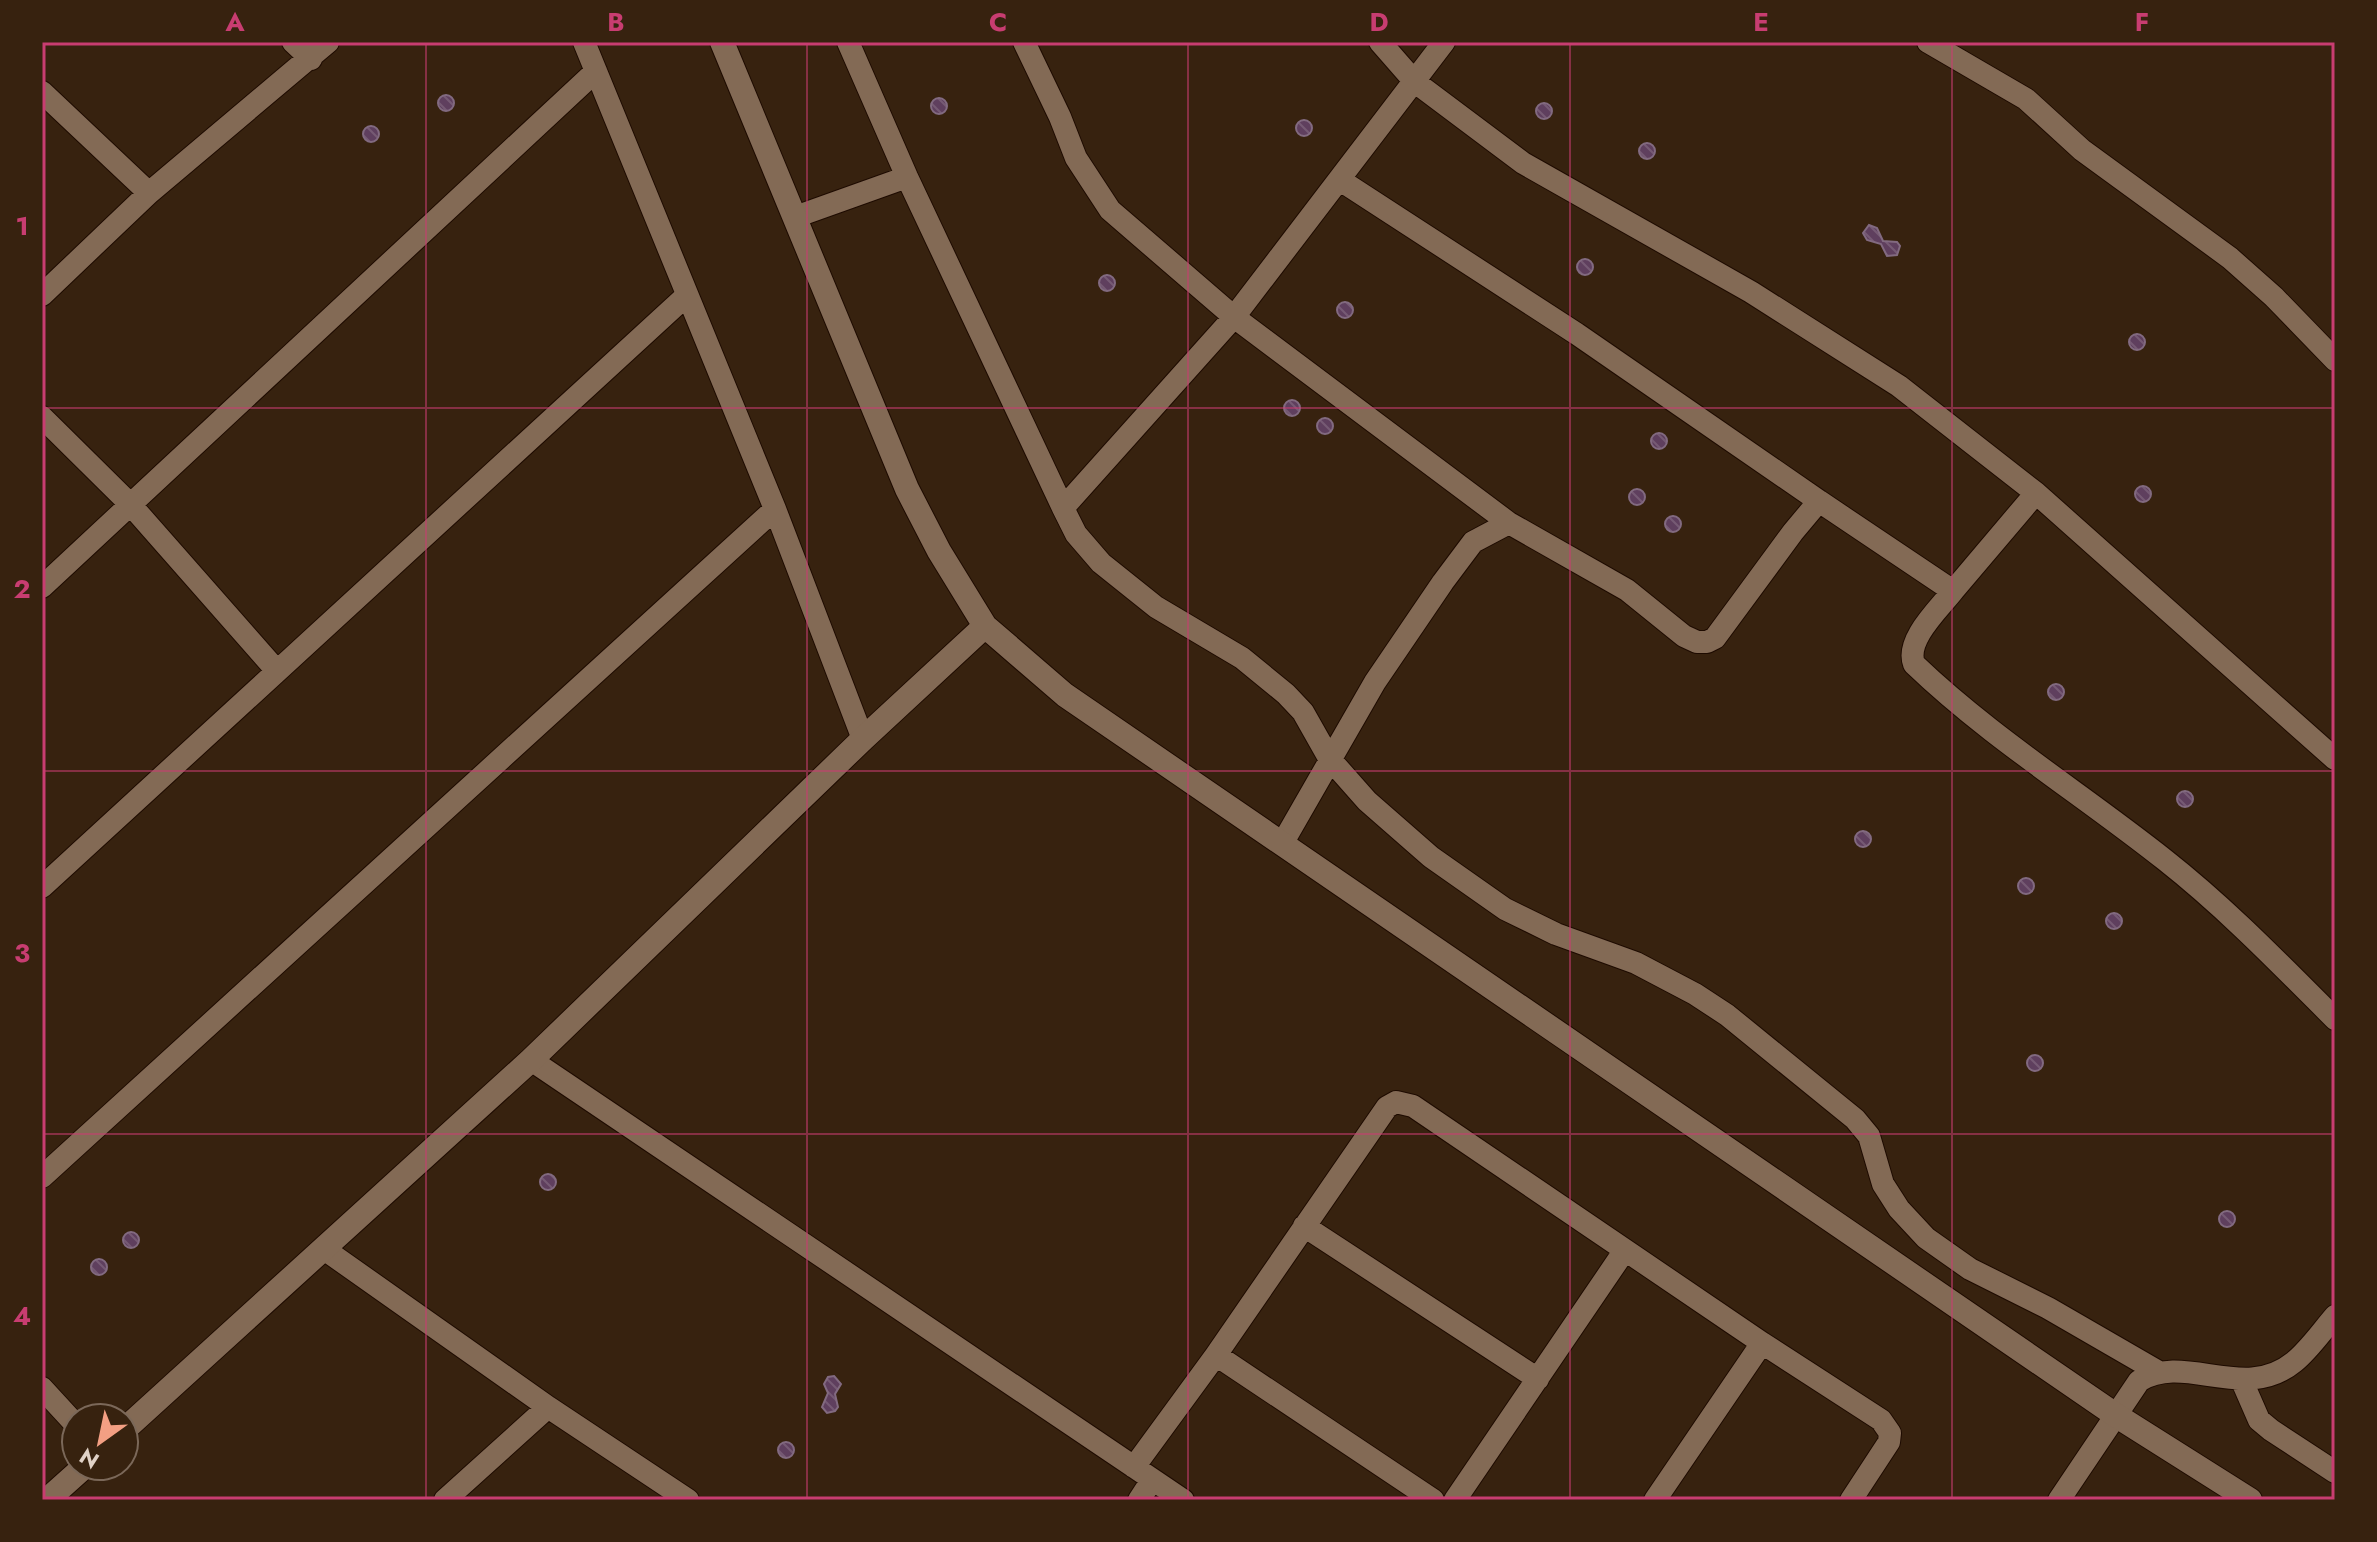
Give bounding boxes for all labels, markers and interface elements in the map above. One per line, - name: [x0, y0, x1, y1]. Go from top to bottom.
- text: A: [224, 3, 245, 41]
- text: B: [607, 3, 625, 41]
- text: C: [989, 3, 1007, 41]
- text: D: [1369, 3, 1389, 41]
- text: E: [1753, 3, 1769, 41]
- text: F: [2135, 3, 2149, 41]
- text: 1: [15, 207, 29, 245]
- text: 2: [13, 570, 31, 608]
- text: 3: [14, 934, 30, 972]
- text: 4: [13, 1297, 31, 1335]
- north arrow: [60, 1402, 140, 1482]
- text: N: [73, 1441, 105, 1477]

